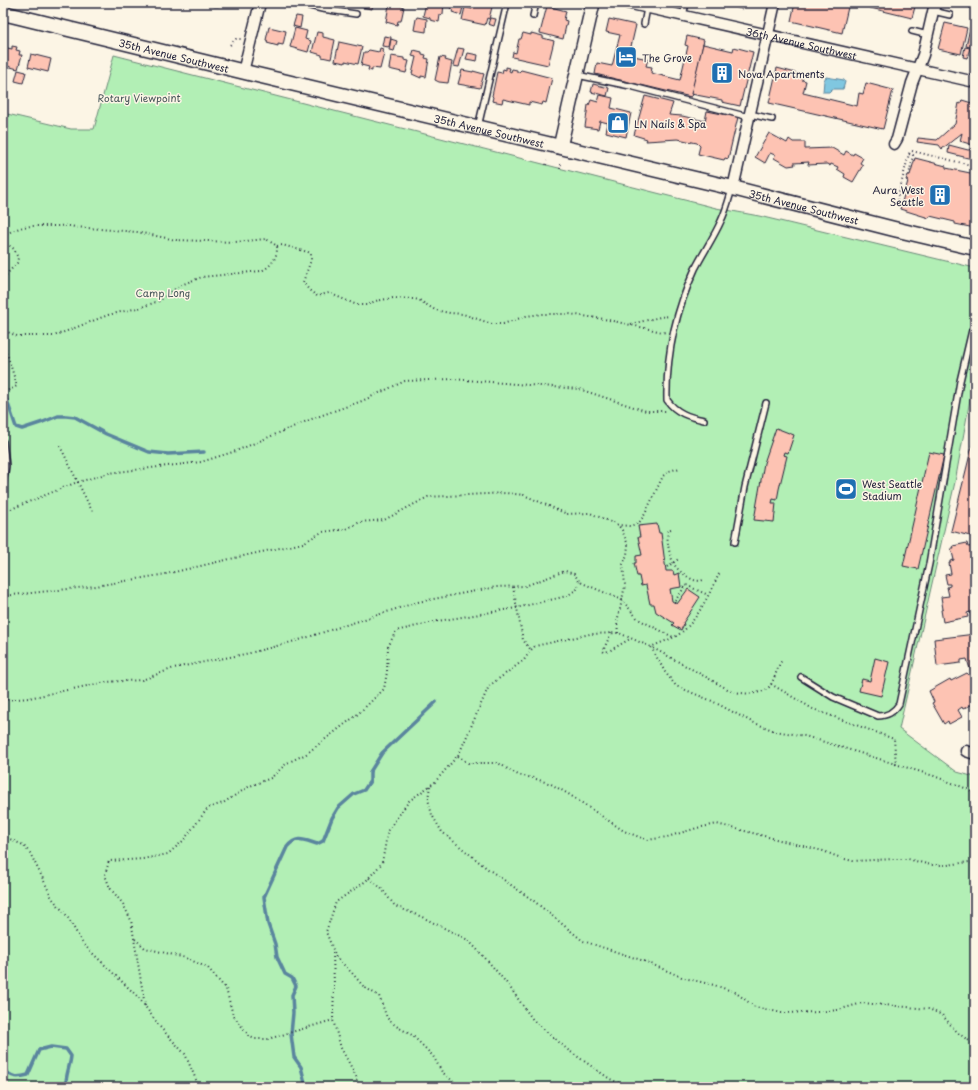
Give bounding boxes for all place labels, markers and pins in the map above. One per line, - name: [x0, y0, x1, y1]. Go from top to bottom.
- hotel icon: The Grove: [613, 44, 639, 70]
- place label: The Grove: [642, 50, 692, 65]
- building icon: Nova Apartments: [709, 60, 735, 86]
- place label: Nova Apartments: [738, 66, 825, 81]
- shop icon: LN Nails & Spa: [605, 110, 631, 136]
- place label: LN Nails & Spa: [634, 116, 707, 131]
- place label: Aura West Seattle: [872, 182, 924, 209]
- building icon: Aura West Seattle: [927, 182, 953, 208]
- sports icon: West Seattle Stadium: [833, 476, 859, 502]
- place label: West Seattle Stadium: [862, 476, 923, 503]

